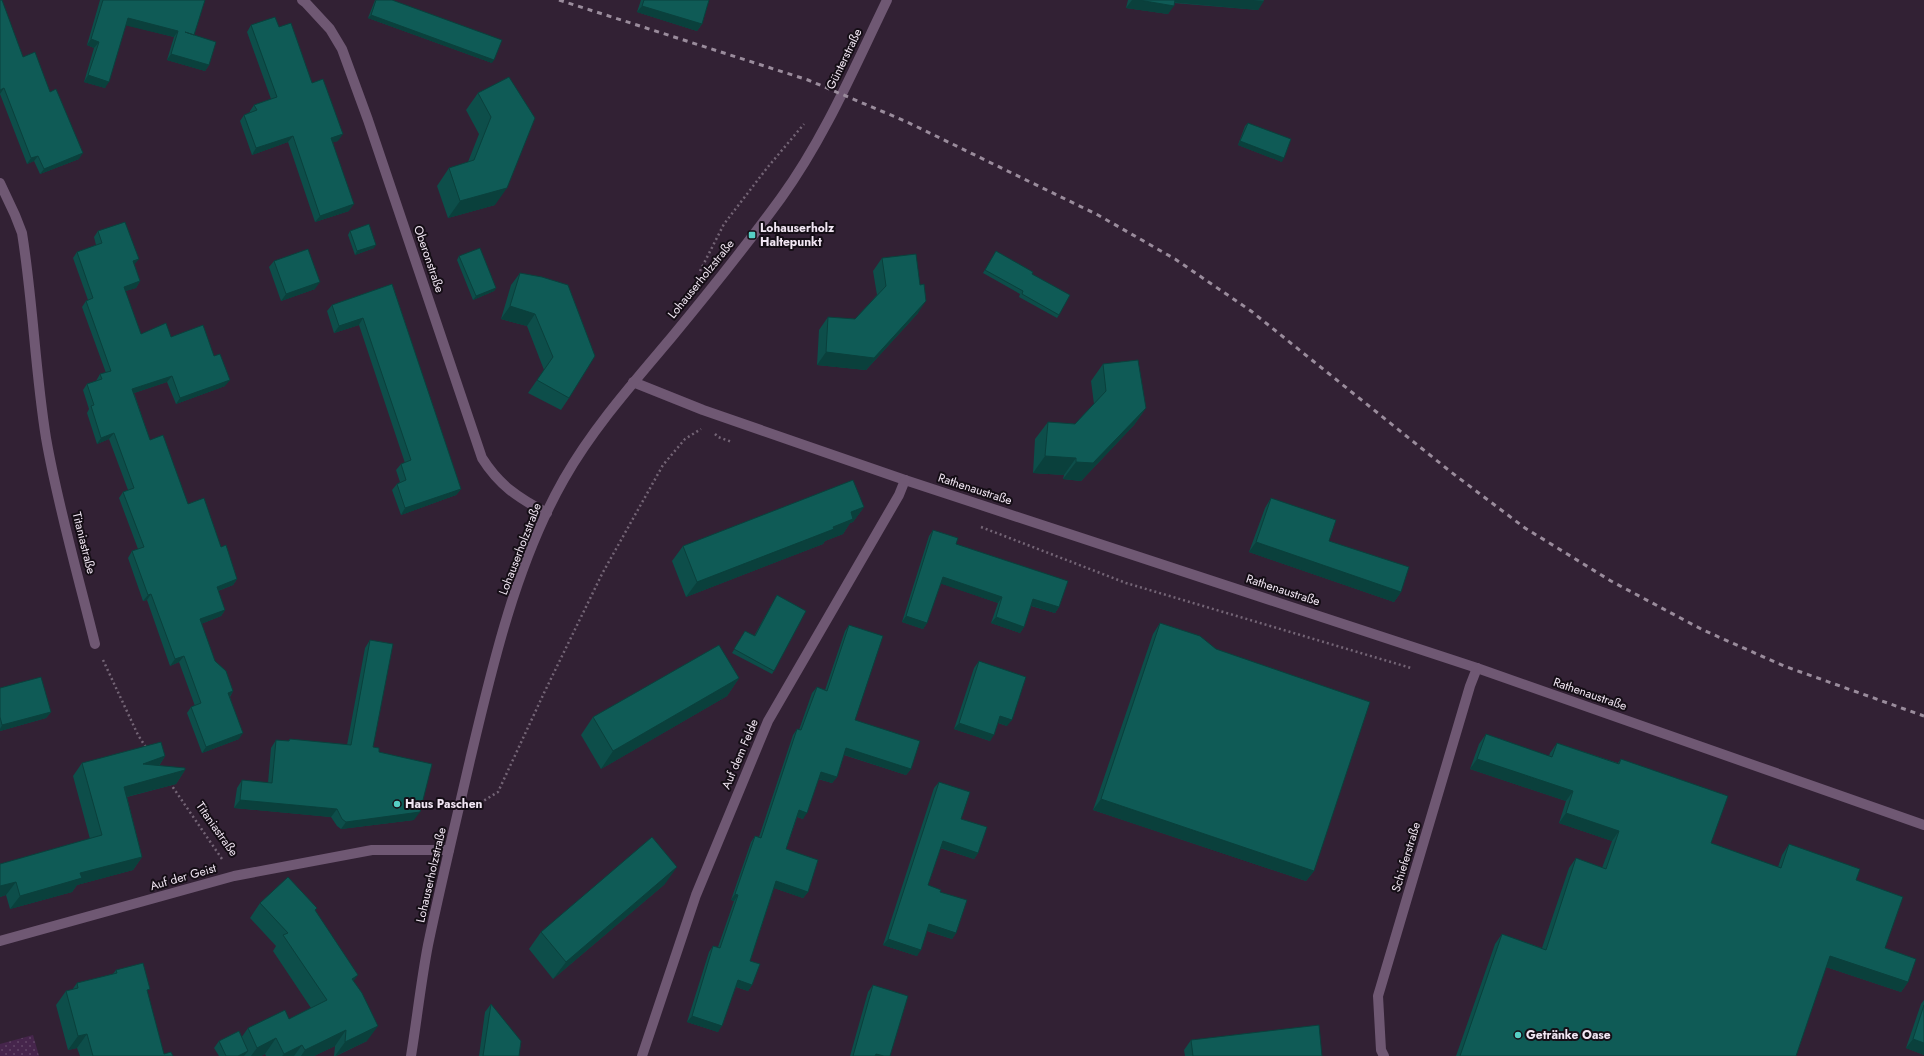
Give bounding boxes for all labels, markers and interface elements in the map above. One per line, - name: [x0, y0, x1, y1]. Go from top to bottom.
- street label: Günterstraße: [822, 26, 866, 92]
- place label: Lohauserholz Haltepunkt: [760, 219, 835, 251]
- street label: Oberonstraße: [409, 223, 449, 295]
- marker: Lohauserholz Haltepunkt: [747, 230, 757, 240]
- street label: Lohauserholzstraße: [663, 236, 739, 322]
- street label: Rathenaustraße: [936, 469, 1014, 509]
- street label: Lohauserholzstraße: [494, 500, 546, 598]
- street label: Titaniastraße: [68, 510, 100, 576]
- street label: Rathenaustraße: [1244, 570, 1322, 610]
- street label: Rathenaustraße: [1551, 673, 1629, 715]
- street label: Auf dem Felde: [717, 716, 763, 792]
- place label: Haus Paschen: [405, 795, 483, 813]
- street label: Titaniastraße: [192, 798, 242, 860]
- marker: Haus Paschen: [392, 799, 402, 809]
- street label: Schieferstraße: [1387, 820, 1425, 894]
- street label: Lohauserholzstraße: [411, 826, 451, 924]
- street label: Auf der Geist: [148, 859, 218, 895]
- place label: Getränke Oase: [1526, 1026, 1611, 1044]
- marker: Getränke Oase: [1513, 1030, 1523, 1040]

